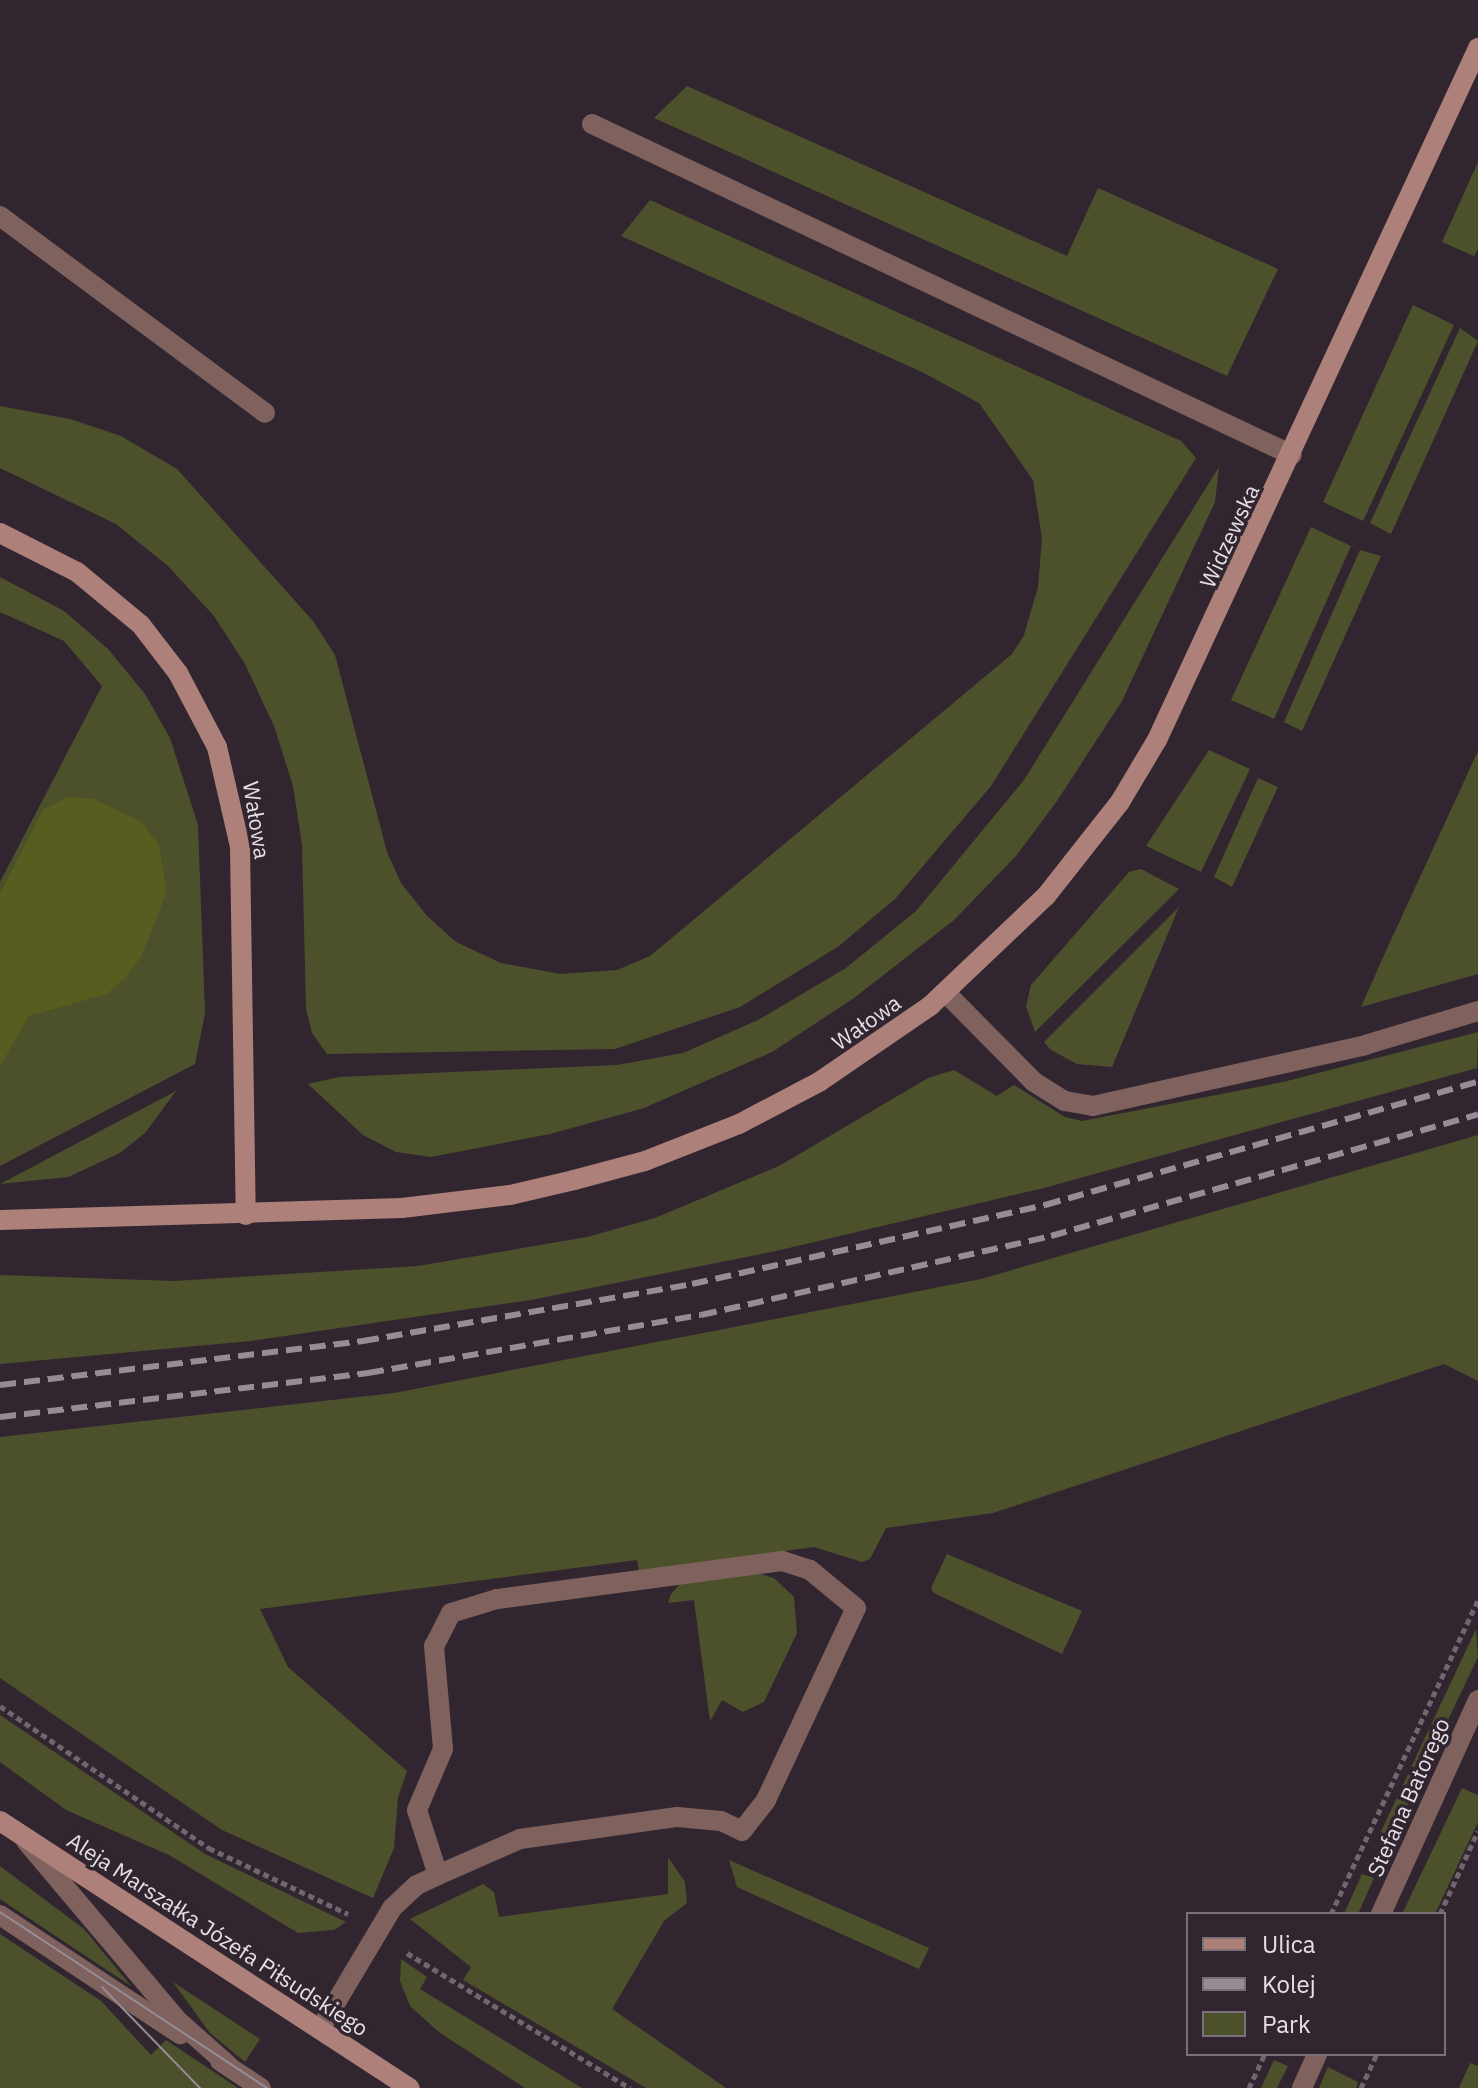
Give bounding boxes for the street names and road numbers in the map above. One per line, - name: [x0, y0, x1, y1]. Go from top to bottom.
- street label: Widzewska: [1194, 480, 1264, 592]
- street label: Wałowa: [238, 779, 276, 861]
- street label: Wałowa: [827, 989, 905, 1055]
- street label: Stefana Batorego: [1361, 1714, 1455, 1880]
- street label: Aleja Marszałka Józefa Piłsudskiego: [63, 1827, 373, 2041]

